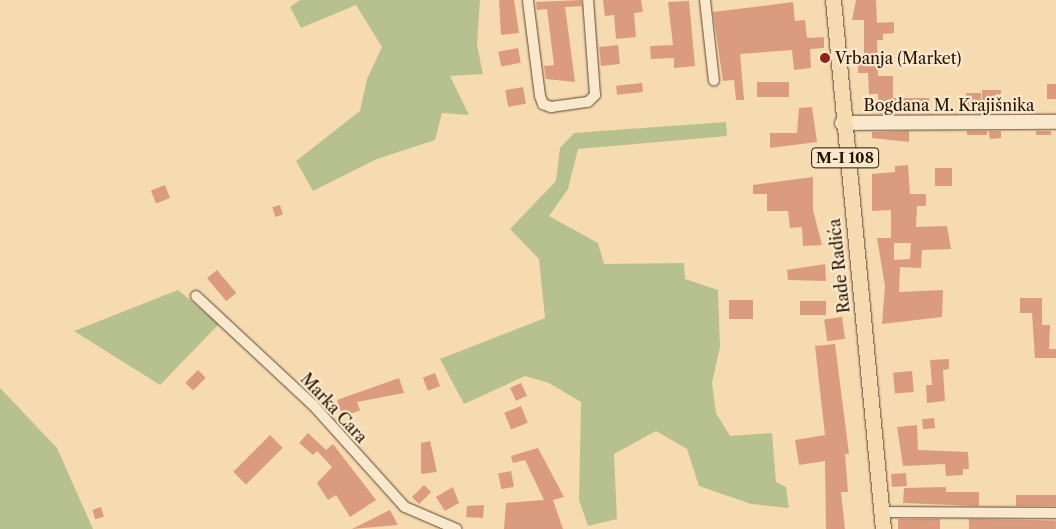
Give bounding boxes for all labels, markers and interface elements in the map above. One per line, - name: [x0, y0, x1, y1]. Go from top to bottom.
- place label: Vrbanja (Market): [835, 48, 962, 68]
- marker: Vrbanja (Market): [819, 52, 831, 64]
- street label: Bogdana M. Krajišnika: [863, 95, 1035, 115]
- road number: M-I 108: [810, 146, 880, 170]
- street label: Rade Radića: [824, 218, 854, 314]
- street label: Marka Cara: [297, 369, 371, 447]

